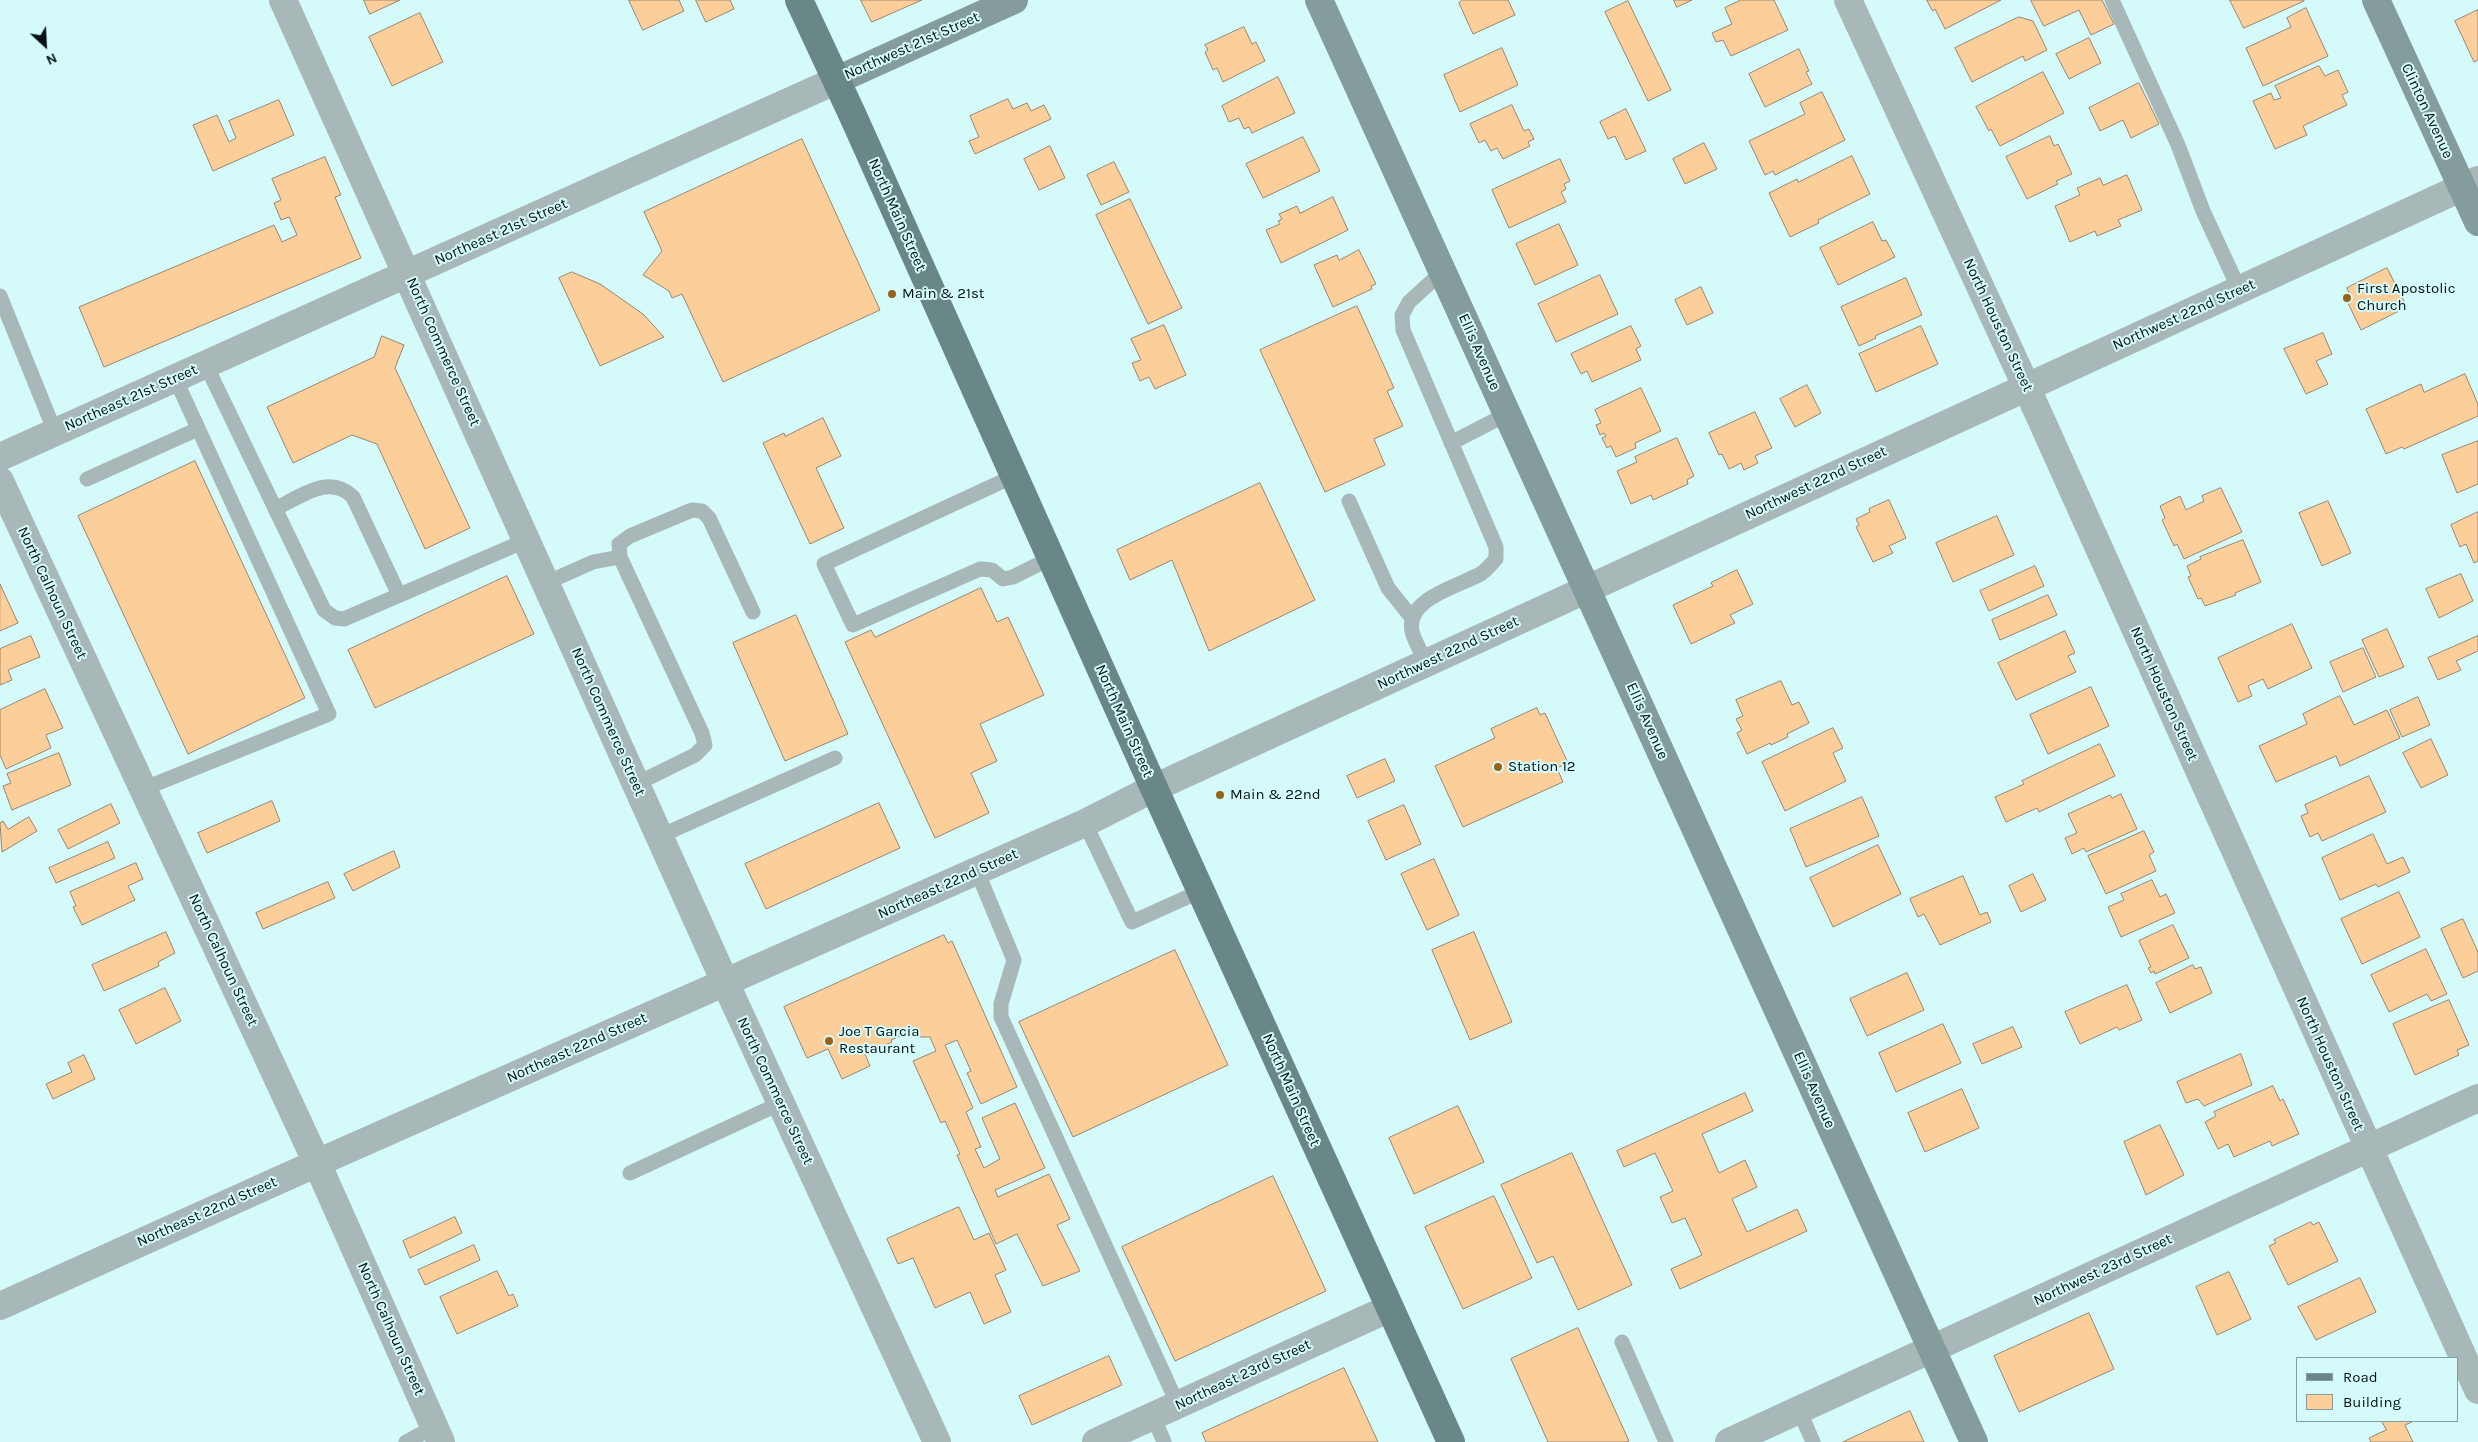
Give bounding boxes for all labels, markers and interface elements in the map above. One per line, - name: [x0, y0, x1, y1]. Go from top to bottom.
- street label: Northwest 21st Street: [842, 8, 982, 84]
- north arrow: [20, 20, 70, 70]
- text: N: [43, 49, 60, 69]
- street label: Clinton Avenue: [2397, 61, 2457, 161]
- street label: North Main Street: [864, 156, 930, 274]
- street label: Northeast 21st Street: [432, 195, 570, 269]
- street label: North Houston Street: [1959, 256, 2037, 394]
- street label: North Commerce Street: [402, 275, 484, 429]
- street label: Northwest 22nd Street: [2110, 275, 2258, 355]
- place label: First Apostolic Church: [2357, 280, 2456, 315]
- place label: Main & 21st: [902, 285, 984, 303]
- marker: Main & 21st: [886, 288, 898, 300]
- marker: First Apostolic Church: [2341, 292, 2353, 304]
- street label: Ellis Avenue: [1454, 311, 1504, 393]
- street label: Northeast 21st Street: [62, 361, 200, 435]
- street label: Northwest 22nd Street: [1742, 442, 1890, 524]
- street label: North Calhoun Street: [13, 524, 91, 662]
- street label: Northwest 22nd Street: [1374, 612, 1522, 694]
- street label: North Houston Street: [2126, 624, 2202, 764]
- street label: North Commerce Street: [567, 645, 649, 799]
- street label: North Main Street: [1091, 662, 1157, 780]
- street label: Ellis Avenue: [1622, 680, 1672, 762]
- place label: Station 12: [1508, 758, 1576, 776]
- marker: Station 12: [1492, 761, 1504, 773]
- place label: Main & 22nd: [1230, 786, 1321, 804]
- marker: Main & 22nd: [1214, 789, 1226, 801]
- street label: Northeast 22nd Street: [875, 845, 1021, 923]
- street label: North Calhoun Street: [184, 891, 262, 1029]
- street label: North Houston Street: [2292, 994, 2368, 1134]
- street label: Northeast 22nd Street: [504, 1009, 650, 1087]
- street label: North Commerce Street: [733, 1014, 817, 1168]
- place label: Joe T Garcia Restaurant: [839, 1023, 919, 1058]
- street label: North Main Street: [1258, 1031, 1324, 1149]
- marker: Joe T Garcia Restaurant: [823, 1035, 835, 1047]
- street label: Ellis Avenue: [1789, 1049, 1839, 1131]
- street label: Northeast 22nd Street: [134, 1173, 280, 1251]
- street label: Northwest 23rd Street: [2031, 1230, 2175, 1310]
- street label: North Calhoun Street: [354, 1260, 428, 1398]
- street label: Northeast 23rd Street: [1172, 1336, 1314, 1414]
- legend: [2296, 1357, 2458, 1422]
- text: Road: [2343, 1368, 2378, 1386]
- text: Building: [2343, 1393, 2401, 1411]

